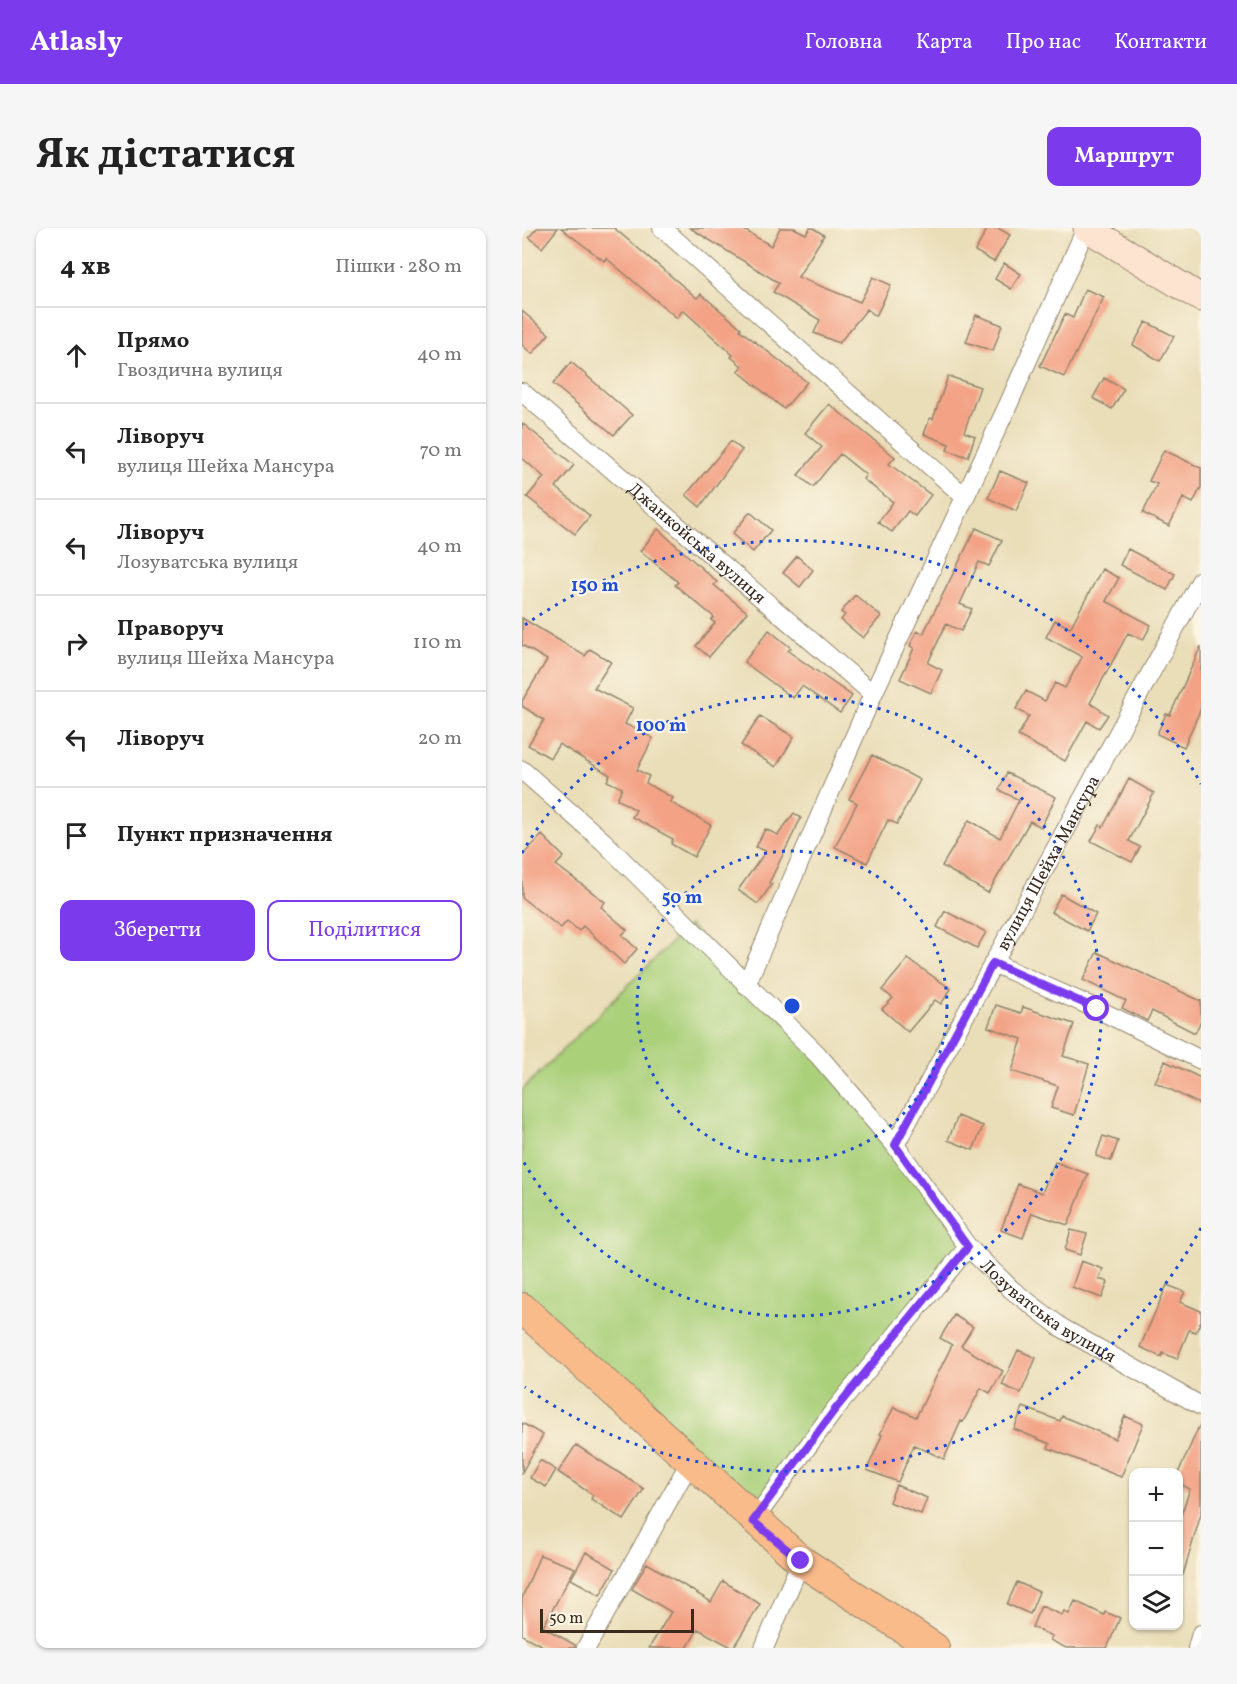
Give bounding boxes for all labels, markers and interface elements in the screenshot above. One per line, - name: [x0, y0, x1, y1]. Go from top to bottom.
- text: Atlasly: [30, 23, 123, 62]
- text: Головна: [805, 28, 883, 57]
- text: Карта: [916, 28, 973, 57]
- text: Про нас: [1006, 28, 1081, 57]
- text: Контакти: [1114, 28, 1207, 57]
- text: Як дістатися: [36, 127, 296, 186]
- button: Маршрут: [1047, 127, 1201, 186]
- text: 4 хв: [60, 249, 111, 285]
- text: Пішки · 280 m: [335, 253, 462, 281]
- text: Прямо: [117, 326, 189, 357]
- icon: ahead: [60, 339, 93, 372]
- text: 40 m: [417, 341, 462, 369]
- text: Гвоздична вулиця: [117, 357, 283, 385]
- text: Ліворуч: [117, 422, 204, 453]
- icon: left: [60, 435, 93, 468]
- text: 70 m: [419, 437, 462, 465]
- text: вулиця Шейха Мансура: [117, 453, 335, 481]
- street label: Джанкойська вулиця: [622, 477, 771, 610]
- text: Ліворуч: [117, 518, 204, 549]
- icon: left: [60, 531, 93, 564]
- text: 40 m: [417, 533, 462, 561]
- text: Лозуватська вулиця: [117, 549, 298, 577]
- text: 150 m: [571, 574, 619, 599]
- text: Праворуч: [117, 614, 224, 645]
- icon: right: [60, 627, 93, 660]
- text: 110 m: [413, 629, 462, 657]
- text: вулиця Шейха Мансура: [117, 645, 335, 673]
- text: 100 m: [636, 714, 686, 739]
- icon: left: [60, 723, 93, 756]
- text: Ліворуч: [117, 724, 204, 755]
- text: 20 m: [418, 725, 462, 753]
- street label: вулиця Шейха Мансура: [992, 771, 1107, 956]
- icon: arrive: [60, 819, 93, 852]
- text: Пункт призначення: [117, 820, 333, 851]
- text: 50 m: [662, 886, 702, 911]
- button: Зберегти: [60, 900, 255, 961]
- button: Поділитися: [267, 900, 462, 961]
- route start: [1083, 995, 1109, 1021]
- centre of rings: [782, 996, 802, 1016]
- street label: Лозуватська вулиця: [974, 1254, 1120, 1370]
- map controls: [1129, 1468, 1183, 1630]
- button: +: [1129, 1468, 1183, 1522]
- button: −: [1129, 1522, 1183, 1576]
- route end: [787, 1547, 813, 1573]
- button: layers: [1129, 1576, 1183, 1630]
- scale bar: [540, 1606, 694, 1634]
- text: 50 m: [549, 1608, 583, 1630]

